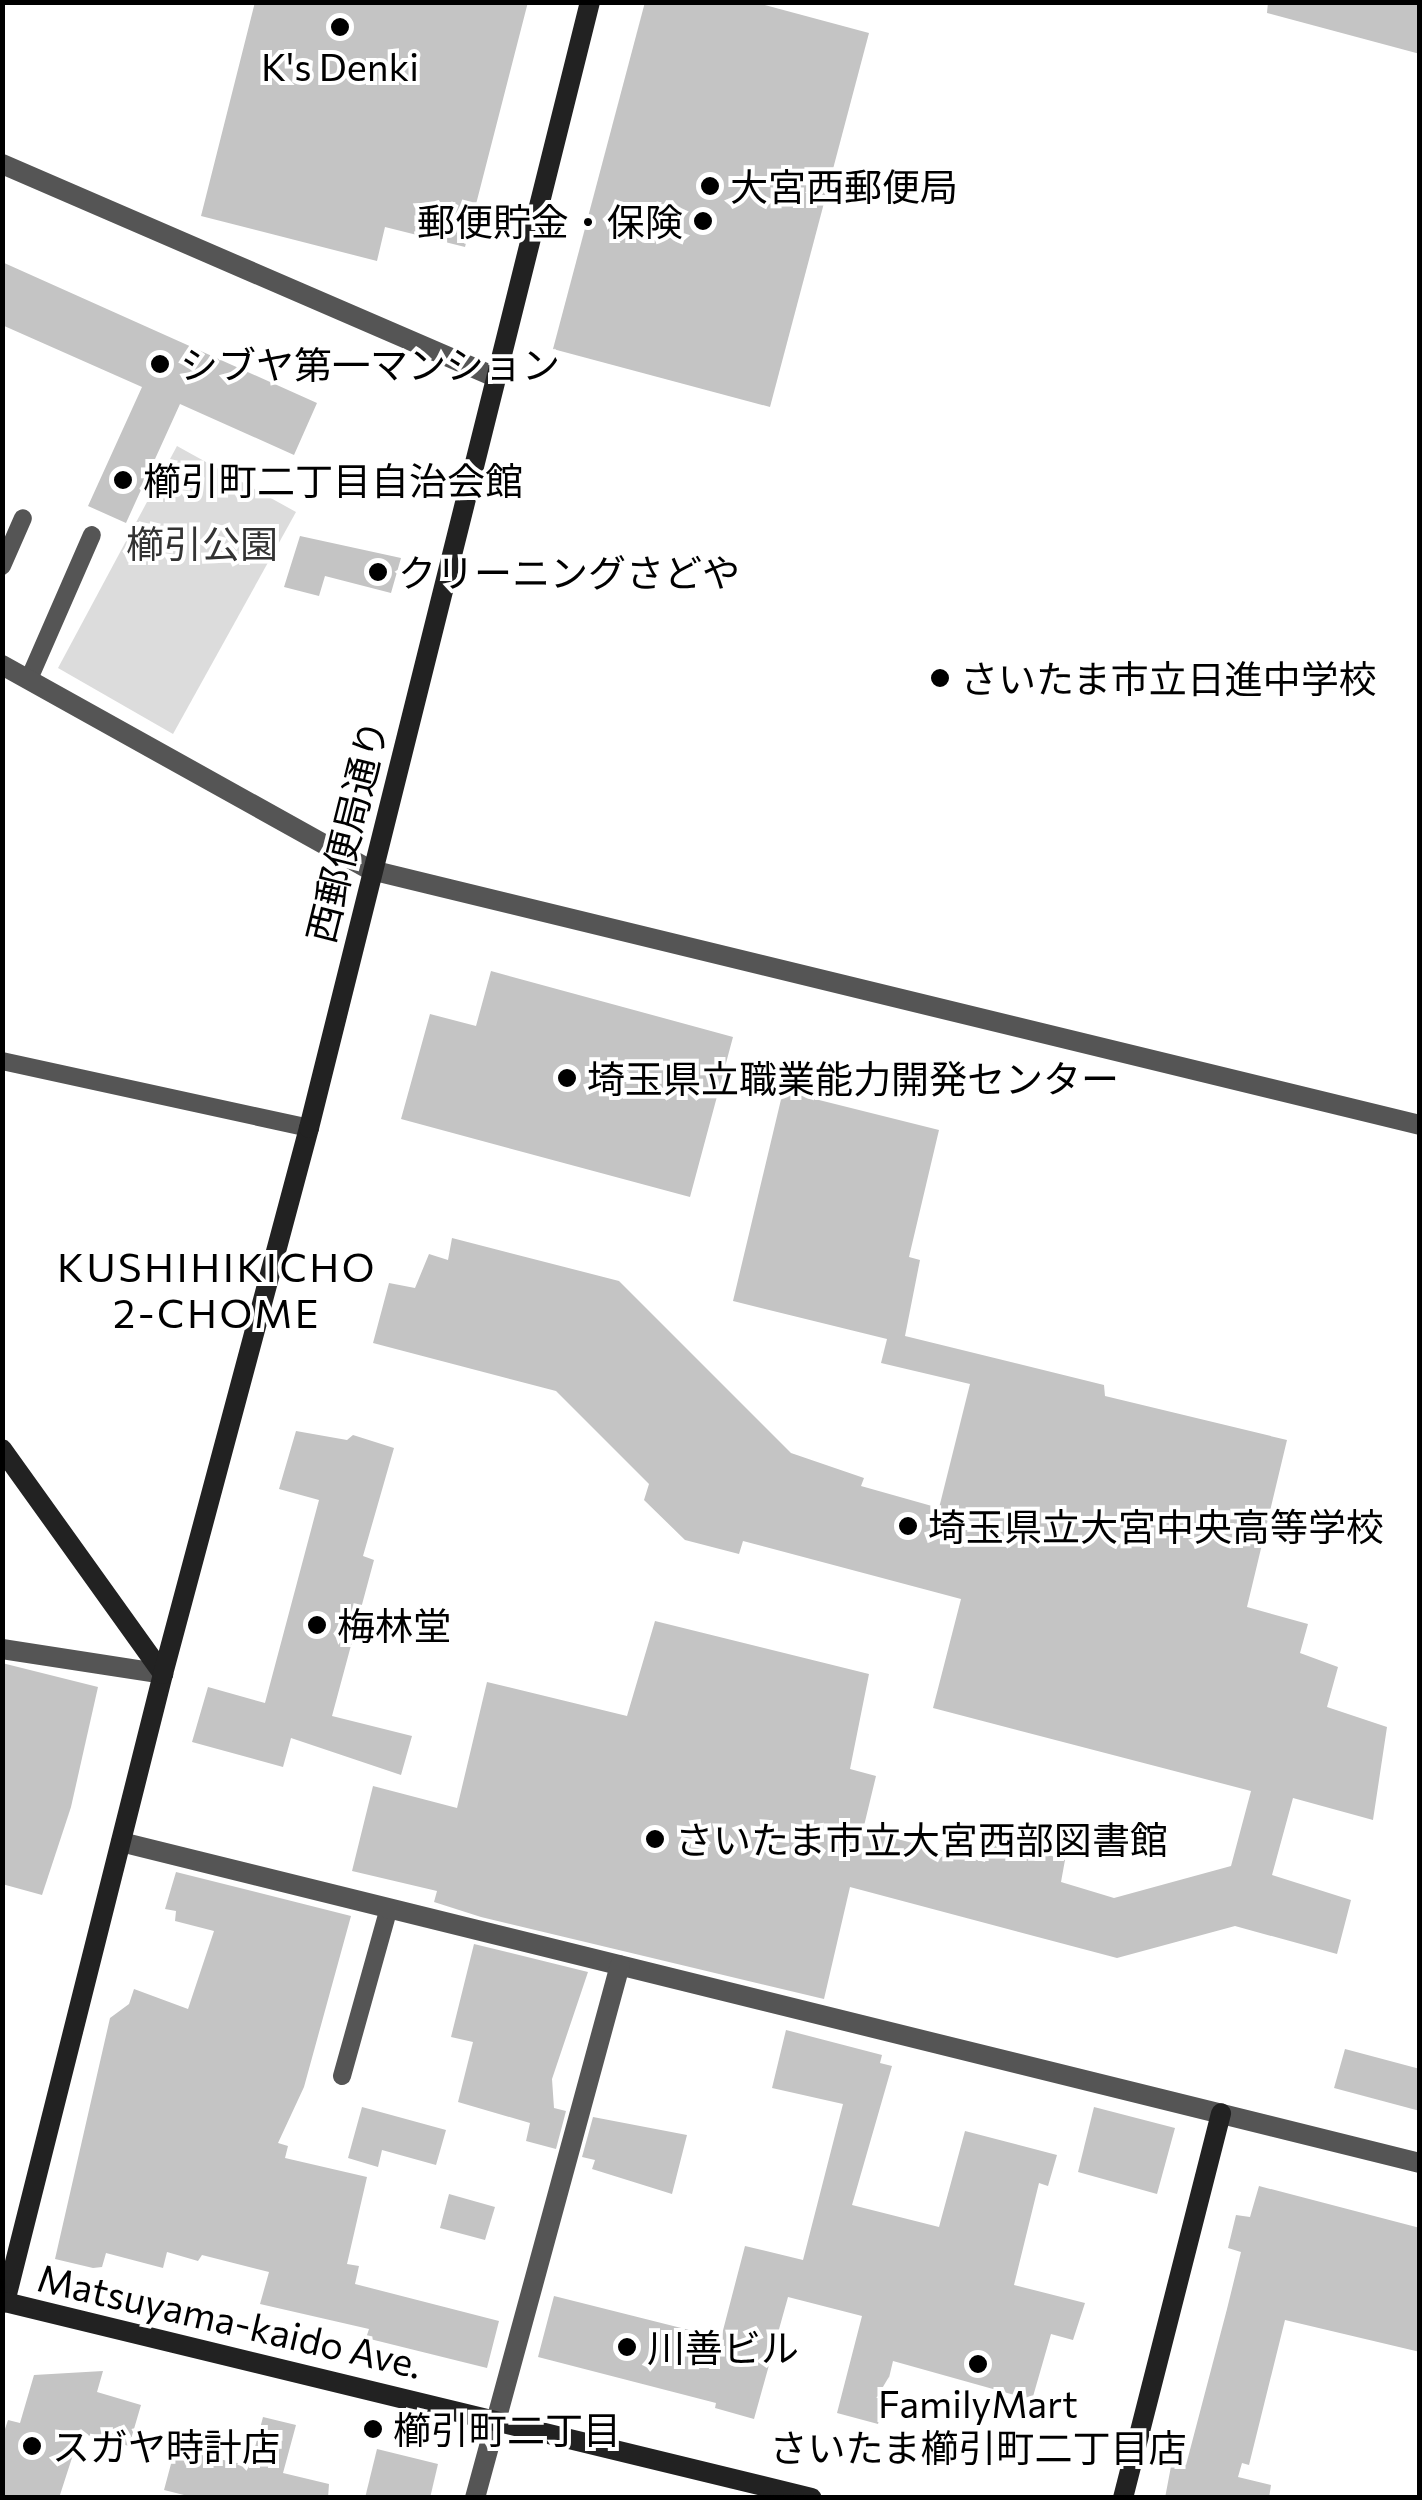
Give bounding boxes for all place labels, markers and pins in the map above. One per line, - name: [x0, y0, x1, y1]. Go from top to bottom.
- marker: K's Denki: [329, 16, 351, 38]
- place label: K's Denki: [261, 43, 419, 89]
- place label: 大宮西郵便局: [730, 163, 958, 209]
- marker: 大宮西郵便局: [699, 175, 721, 197]
- place label: 郵便貯金・保険: [417, 198, 683, 244]
- marker: 郵便貯金・保険: [692, 210, 714, 232]
- place label: シブヤ第一マンション: [180, 341, 560, 387]
- marker: シブヤ第一マンション: [149, 353, 171, 375]
- place label: 櫛引町二丁目自治会館: [143, 457, 523, 503]
- marker: 櫛引町二丁目自治会館: [112, 469, 134, 491]
- place label: クリーニングさどや: [398, 549, 740, 595]
- marker: クリーニングさどや: [367, 561, 389, 583]
- place label: さいたま市立日進中学校: [960, 655, 1378, 701]
- marker: さいたま市立日進中学校: [929, 667, 951, 689]
- place label: 埼玉県立職業能力開発センター: [587, 1055, 1119, 1101]
- marker: 埼玉県立職業能力開発センター: [556, 1067, 578, 1089]
- place label: 埼玉県立大宮中央高等学校: [928, 1503, 1384, 1549]
- marker: 埼玉県立大宮中央高等学校: [897, 1515, 919, 1537]
- place label: 梅林堂: [337, 1602, 451, 1648]
- marker: 梅林堂: [306, 1614, 328, 1636]
- place label: さいたま市立大宮西部図書館: [675, 1816, 1169, 1862]
- marker: さいたま市立大宮西部図書館: [644, 1828, 666, 1850]
- place label: 川善ビル: [647, 2324, 799, 2370]
- marker: 川善ビル: [616, 2336, 638, 2358]
- marker: FamilyMart さいたま櫛引町二丁目店: [967, 2353, 989, 2375]
- place label: FamilyMart さいたま櫛引町二丁目店: [769, 2380, 1187, 2470]
- place label: 櫛引町二丁目: [393, 2406, 621, 2452]
- marker: 櫛引町二丁目: [362, 2418, 384, 2440]
- place label: スガヤ時計店: [52, 2423, 280, 2469]
- marker: スガヤ時計店: [21, 2435, 43, 2457]

